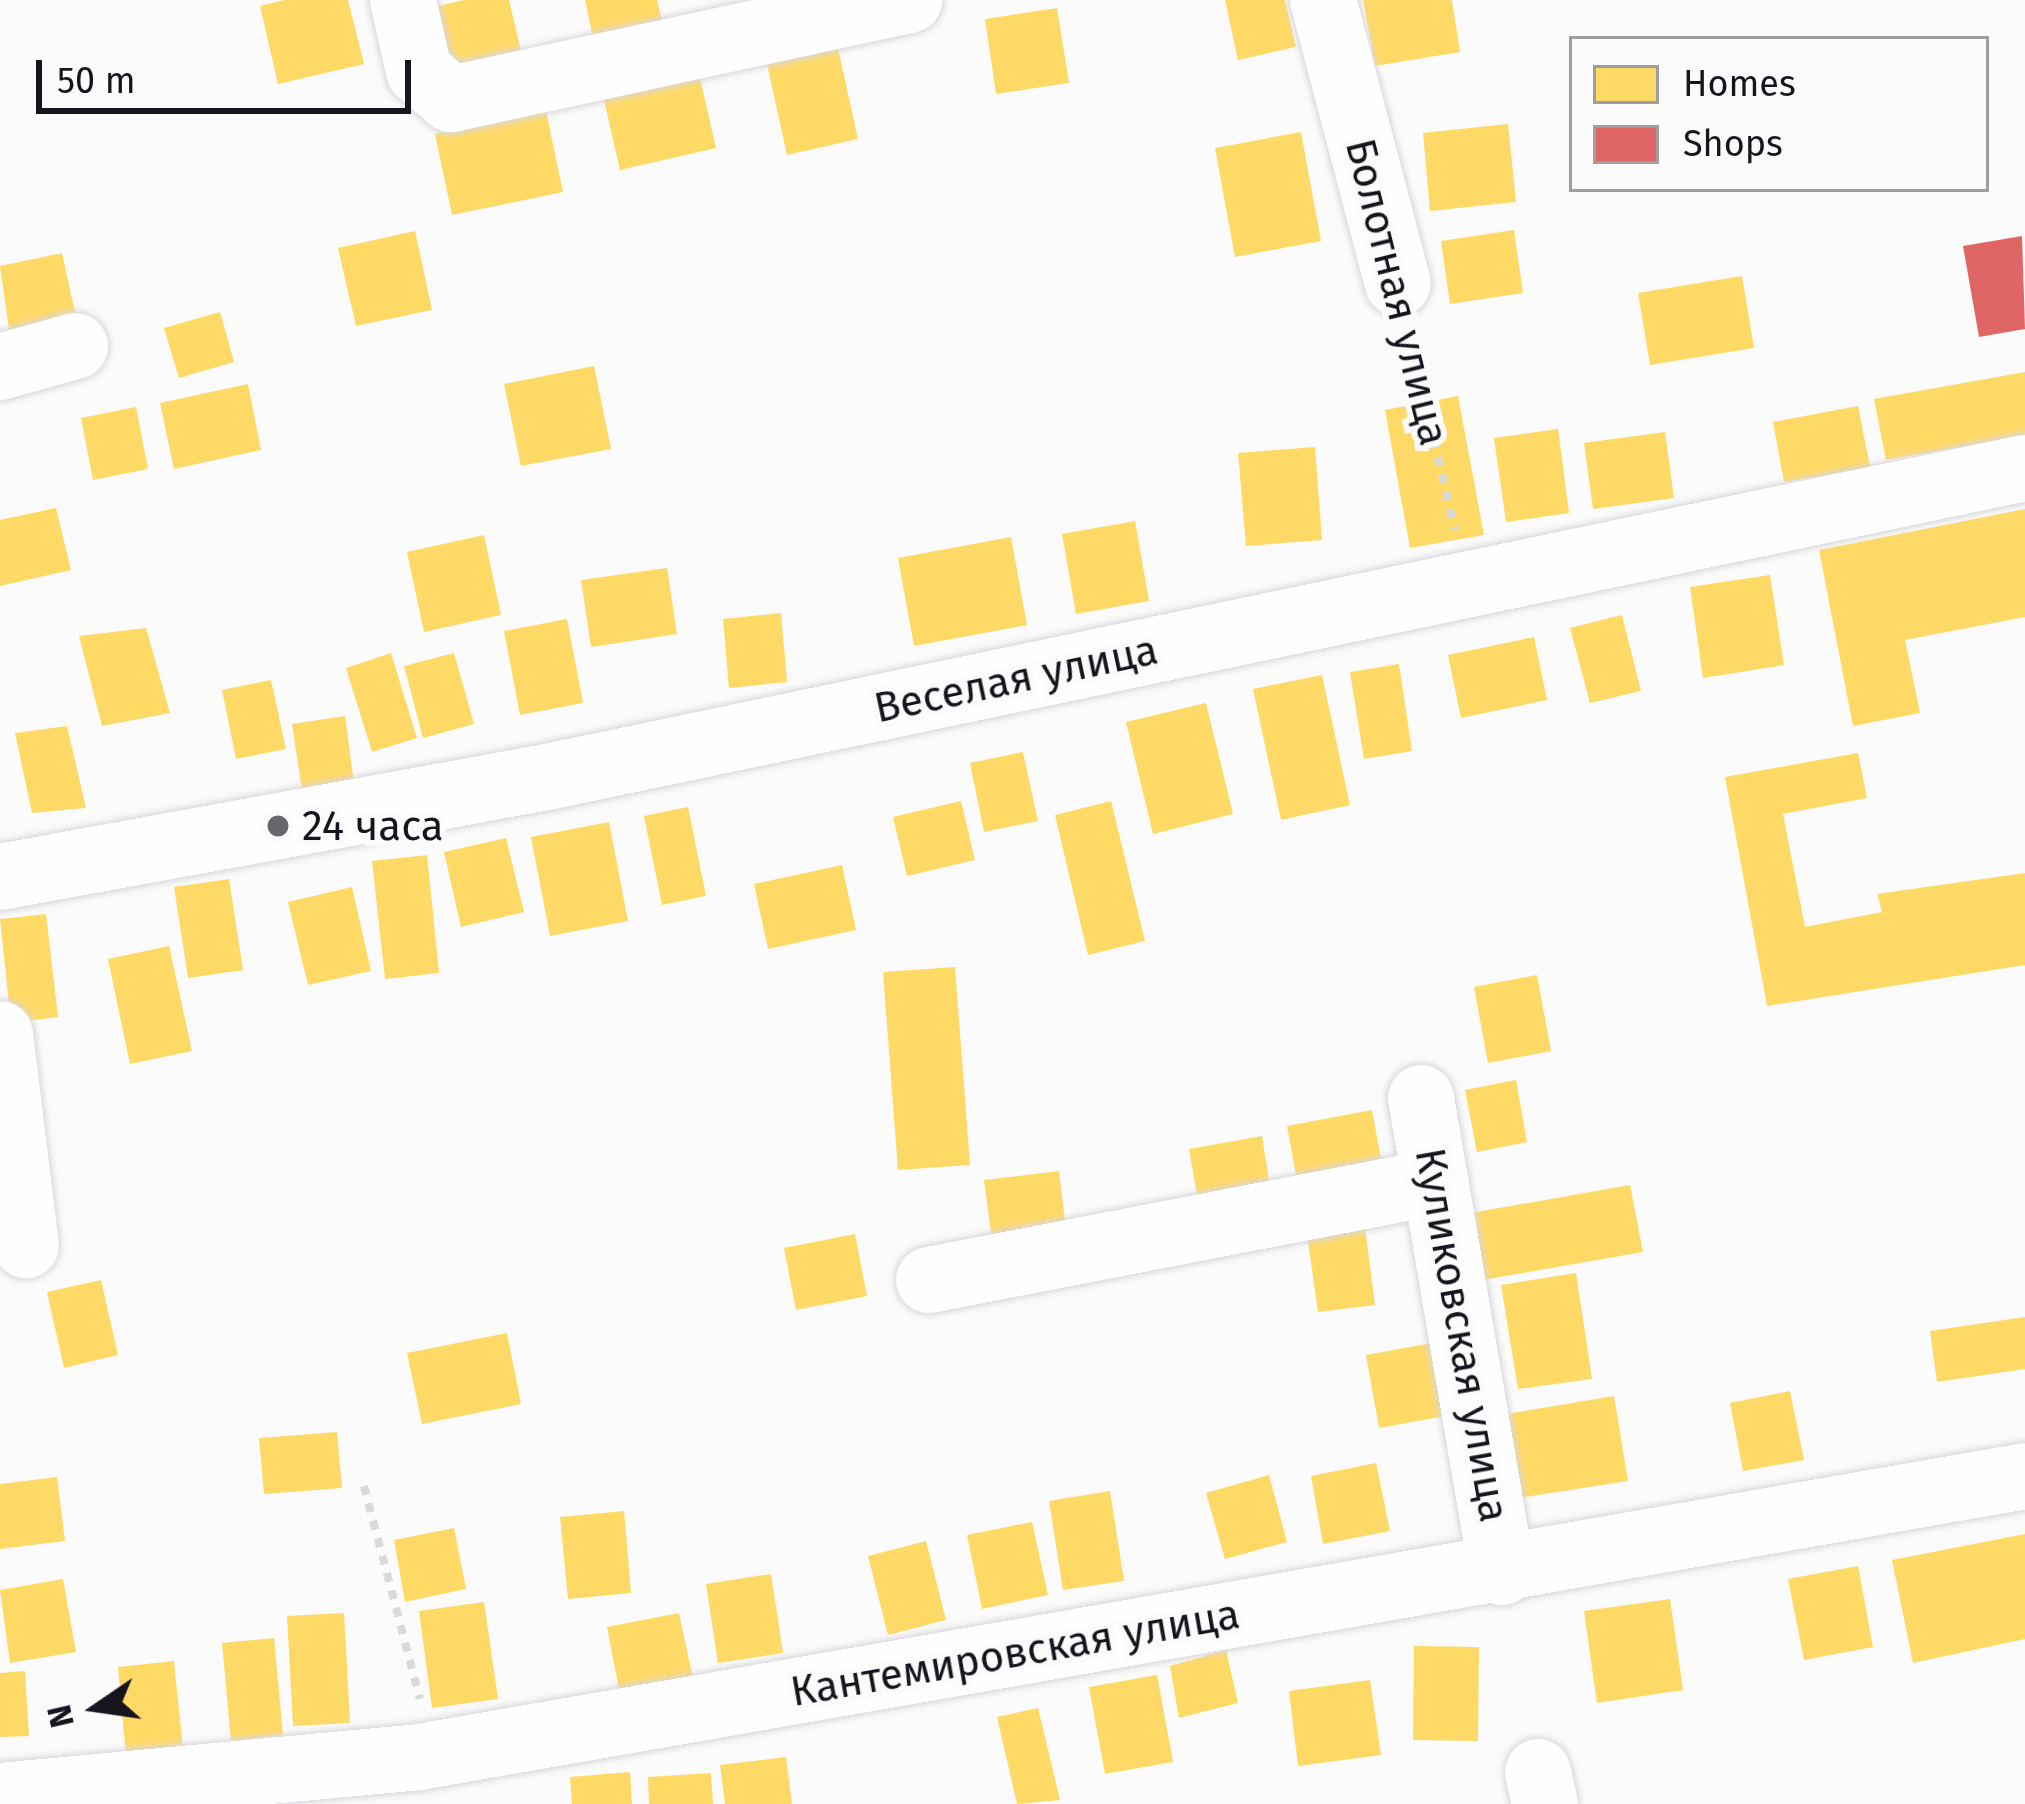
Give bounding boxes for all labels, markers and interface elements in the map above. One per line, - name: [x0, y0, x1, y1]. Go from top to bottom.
- scale bar: [42, 36, 417, 110]
- legend: [1569, 36, 1989, 192]
- text: 50 m: [57, 59, 136, 103]
- text: Homes: [1683, 62, 1796, 106]
- text: Shops: [1683, 122, 1783, 166]
- street label: Болотная улица: [1335, 134, 1459, 450]
- street label: Веселая улица: [870, 624, 1162, 734]
- place label: 24 часа: [302, 801, 444, 851]
- marker: 24 часа: [265, 813, 291, 839]
- street label: Куликовская улица: [1404, 1144, 1520, 1526]
- street label: Кантемировская улица: [787, 1589, 1243, 1717]
- north arrow: [36, 1648, 156, 1768]
- text: N: [39, 1701, 83, 1731]

